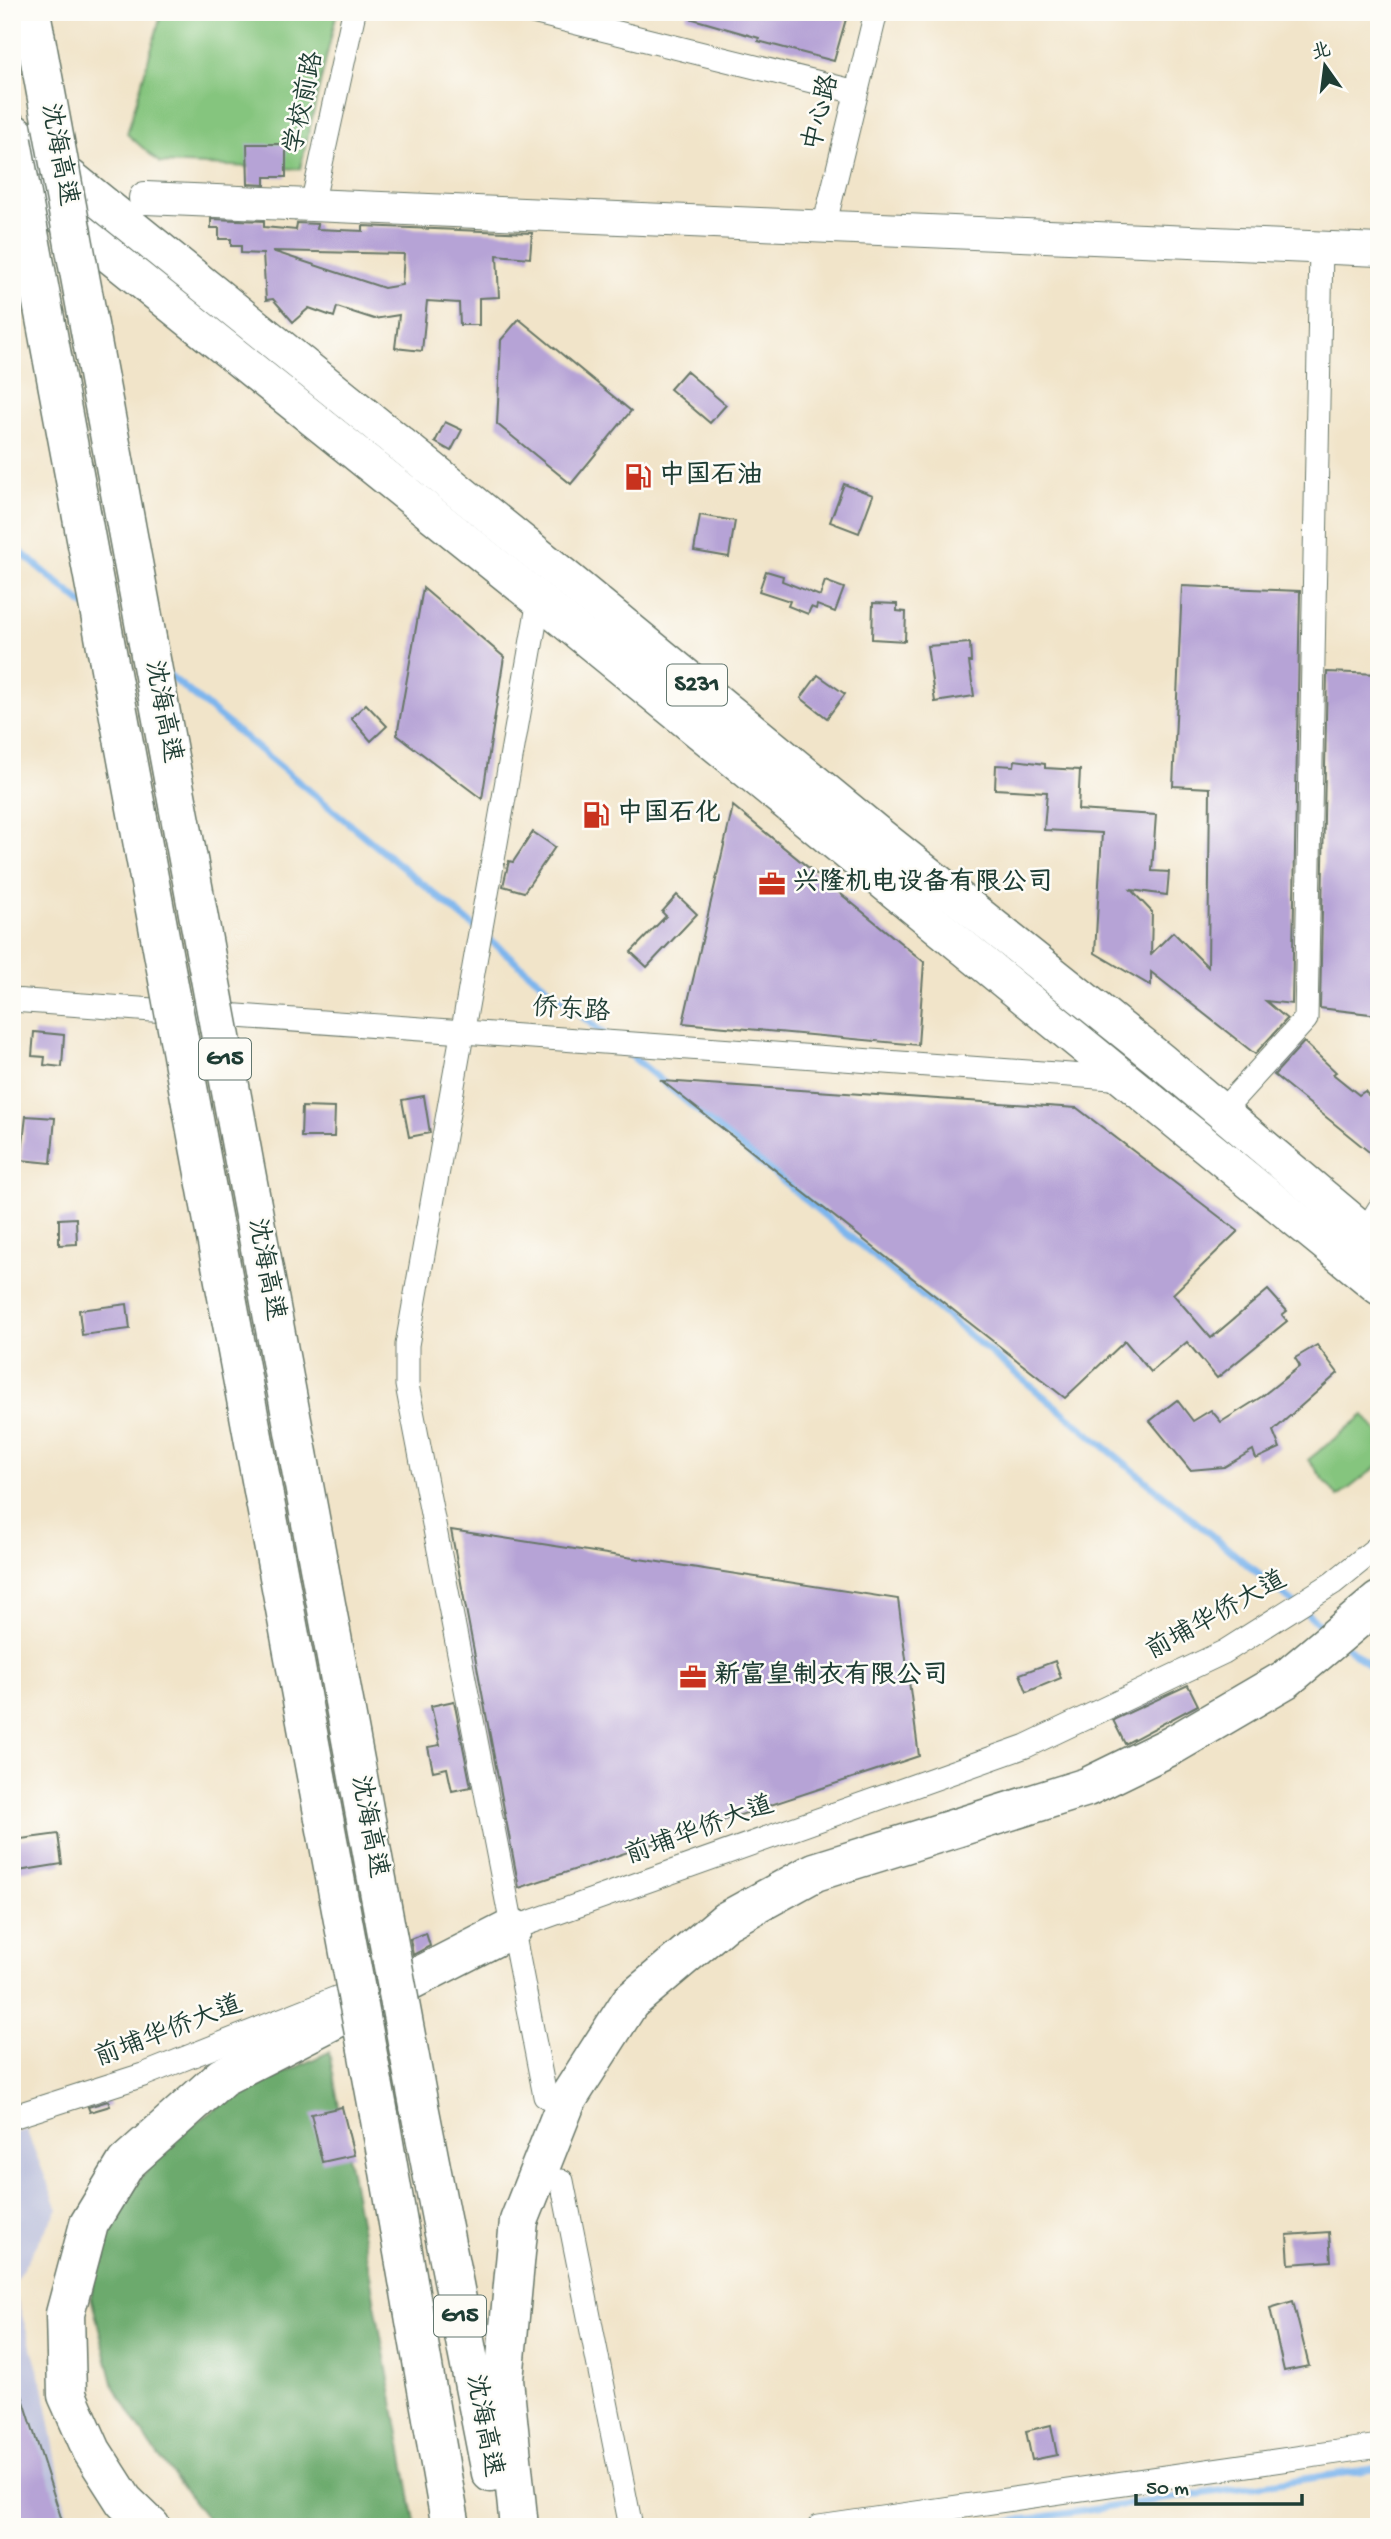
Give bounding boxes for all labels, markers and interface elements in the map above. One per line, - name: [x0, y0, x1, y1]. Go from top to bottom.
- north arrow: [1290, 32, 1360, 102]
- text: 北: [1310, 39, 1334, 66]
- street label: 学校前路: [278, 48, 332, 157]
- street label: 中心路: [797, 71, 847, 155]
- street label: 沈海高速: [32, 101, 84, 209]
- place label: 中国石油: [659, 460, 763, 493]
- fuel station icon: 中国石油: [623, 462, 653, 492]
- street label: 沈海高速: [136, 658, 188, 766]
- road number: S231: [667, 664, 727, 706]
- place label: 中国石化: [617, 798, 721, 831]
- fuel station icon: 中国石化: [581, 800, 611, 830]
- place label: 兴隆机电设备有限公司: [793, 867, 1053, 900]
- office icon: 兴隆机电设备有限公司: [757, 869, 787, 899]
- street label: 侨东路: [531, 992, 611, 1030]
- road number: G15: [199, 1038, 251, 1079]
- street label: 沈海高速: [239, 1216, 291, 1324]
- street label: 前埔华侨大道: [1140, 1564, 1293, 1668]
- place label: 新富皇制衣有限公司: [714, 1659, 948, 1693]
- office icon: 新富皇制衣有限公司: [678, 1662, 708, 1692]
- street label: 沈海高速: [342, 1773, 394, 1881]
- street label: 前埔华侨大道: [621, 1789, 779, 1873]
- street label: 前埔华侨大道: [90, 1989, 247, 2075]
- road number: G15: [434, 2295, 486, 2336]
- street label: 沈海高速: [457, 2372, 509, 2480]
- scale bar: [1136, 2462, 1302, 2506]
- text: 50 m: [1146, 2478, 1189, 2503]

